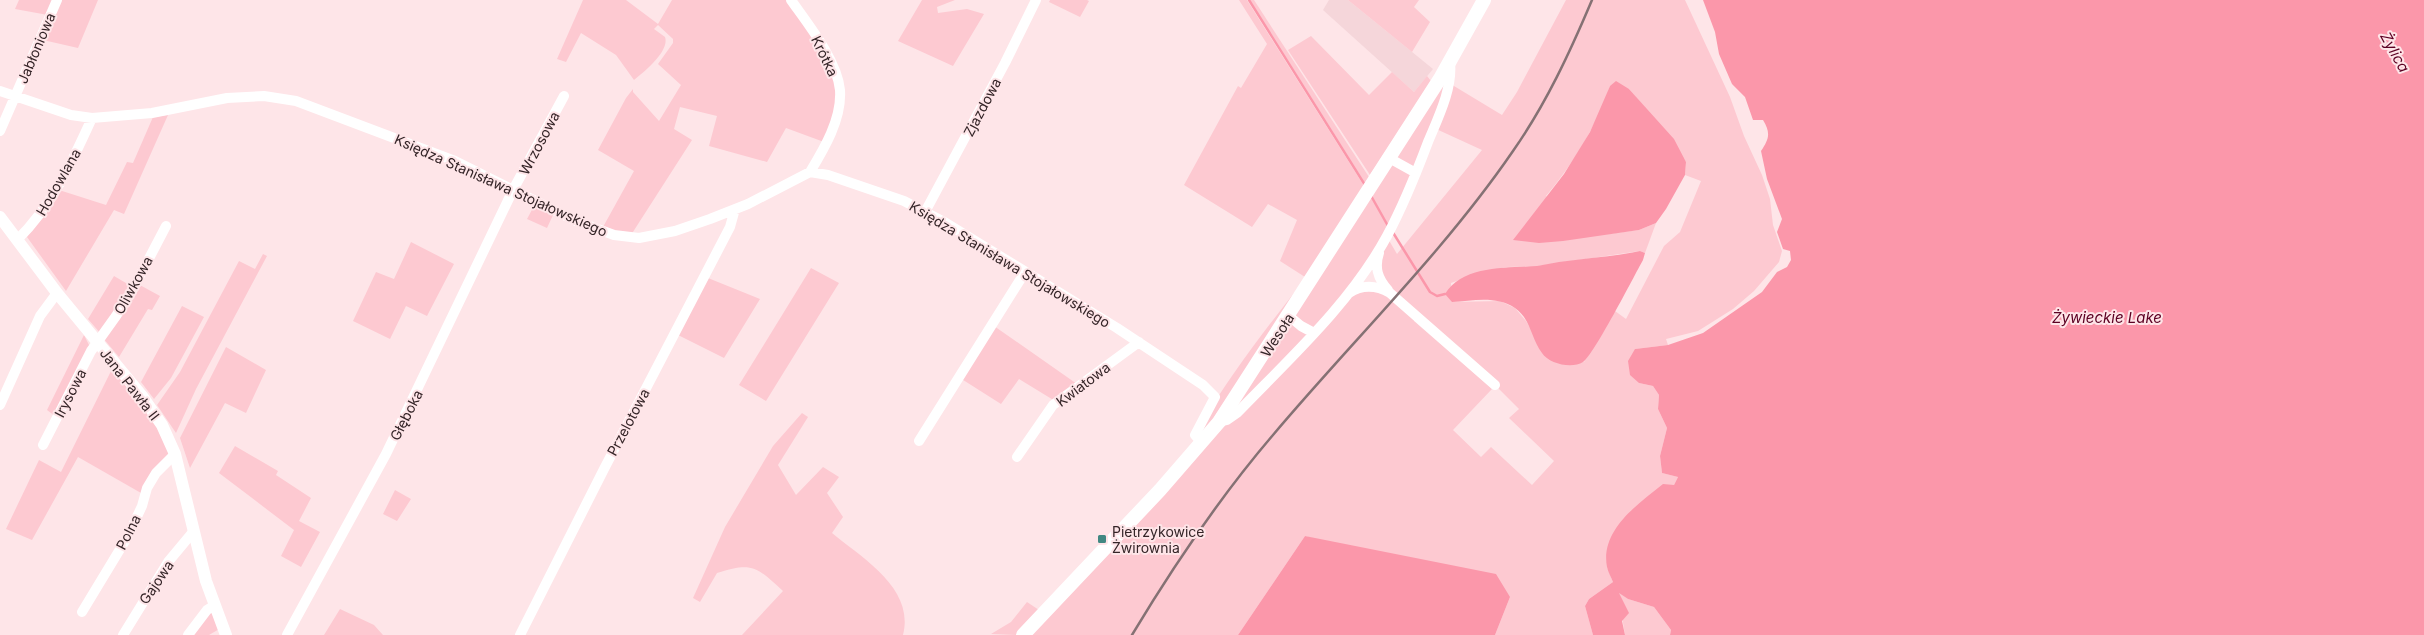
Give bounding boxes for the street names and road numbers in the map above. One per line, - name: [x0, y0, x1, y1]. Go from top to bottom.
- street label: Jabłoniowa: [13, 10, 59, 86]
- street label: Krótka: [808, 33, 842, 79]
- street label: Zjazdowa: [960, 75, 1004, 139]
- street label: Wrzosowa: [515, 108, 563, 178]
- street label: Księdza Stanisława Stojałowskiego: [392, 130, 610, 240]
- street label: Hodowlana: [32, 146, 84, 218]
- street label: Księdza Stanisława Stojałowskiego: [907, 197, 1113, 331]
- street label: Oliwkowa: [110, 253, 156, 317]
- street label: Wesoła: [1257, 310, 1297, 360]
- street label: Jana Pawła II: [97, 345, 163, 423]
- street label: Kwiatowa: [1053, 358, 1113, 410]
- street label: Irysowa: [51, 366, 89, 420]
- street label: Przelotowa: [603, 386, 653, 458]
- street label: Głęboka: [386, 387, 426, 443]
- street label: Polna: [112, 512, 144, 552]
- street label: Gajowa: [135, 557, 177, 607]

